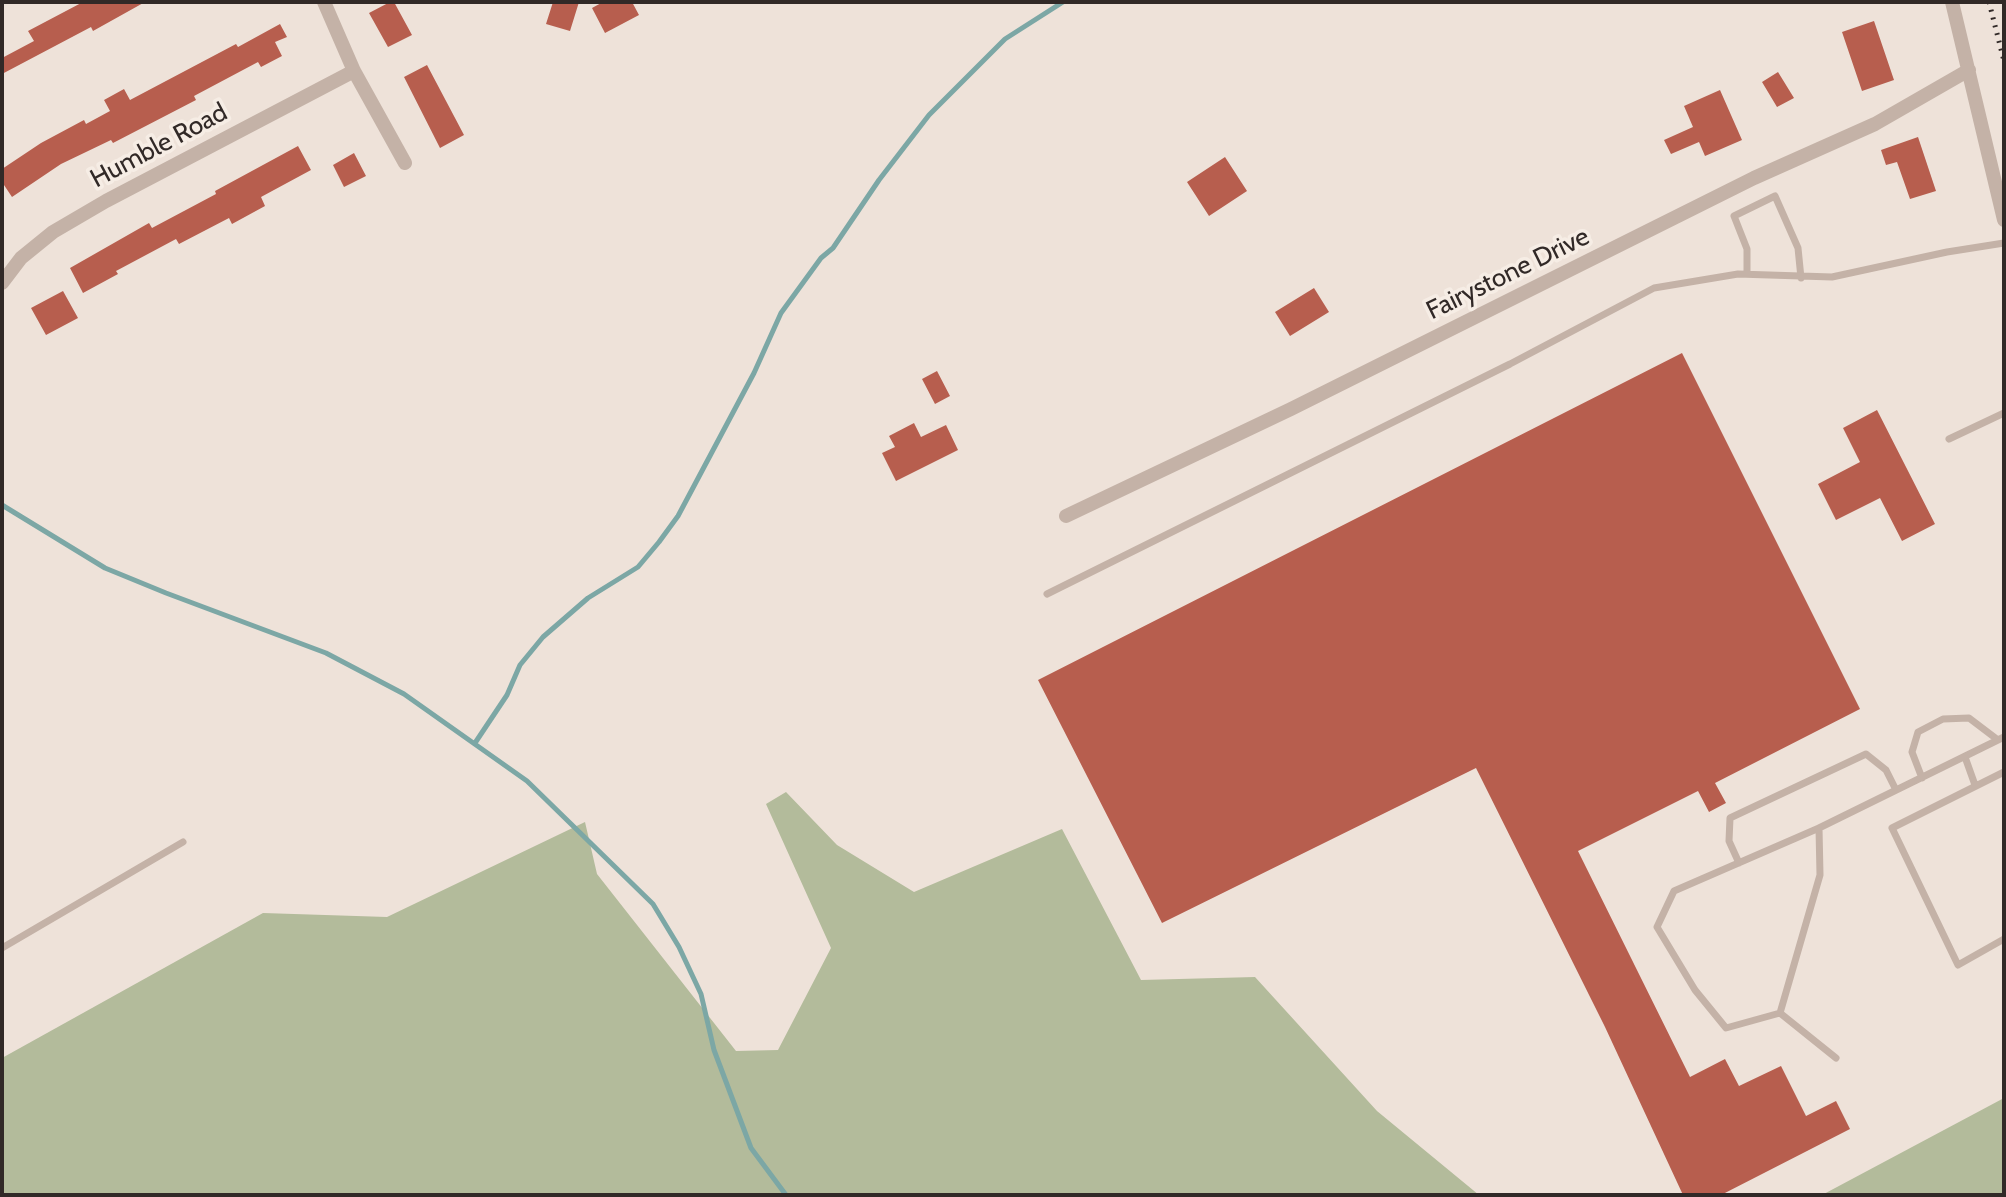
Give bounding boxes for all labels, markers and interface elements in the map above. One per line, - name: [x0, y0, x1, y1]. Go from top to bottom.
- street label: Humble Road: [85, 97, 233, 195]
- street label: Fairystone Drive: [1422, 221, 1594, 327]

